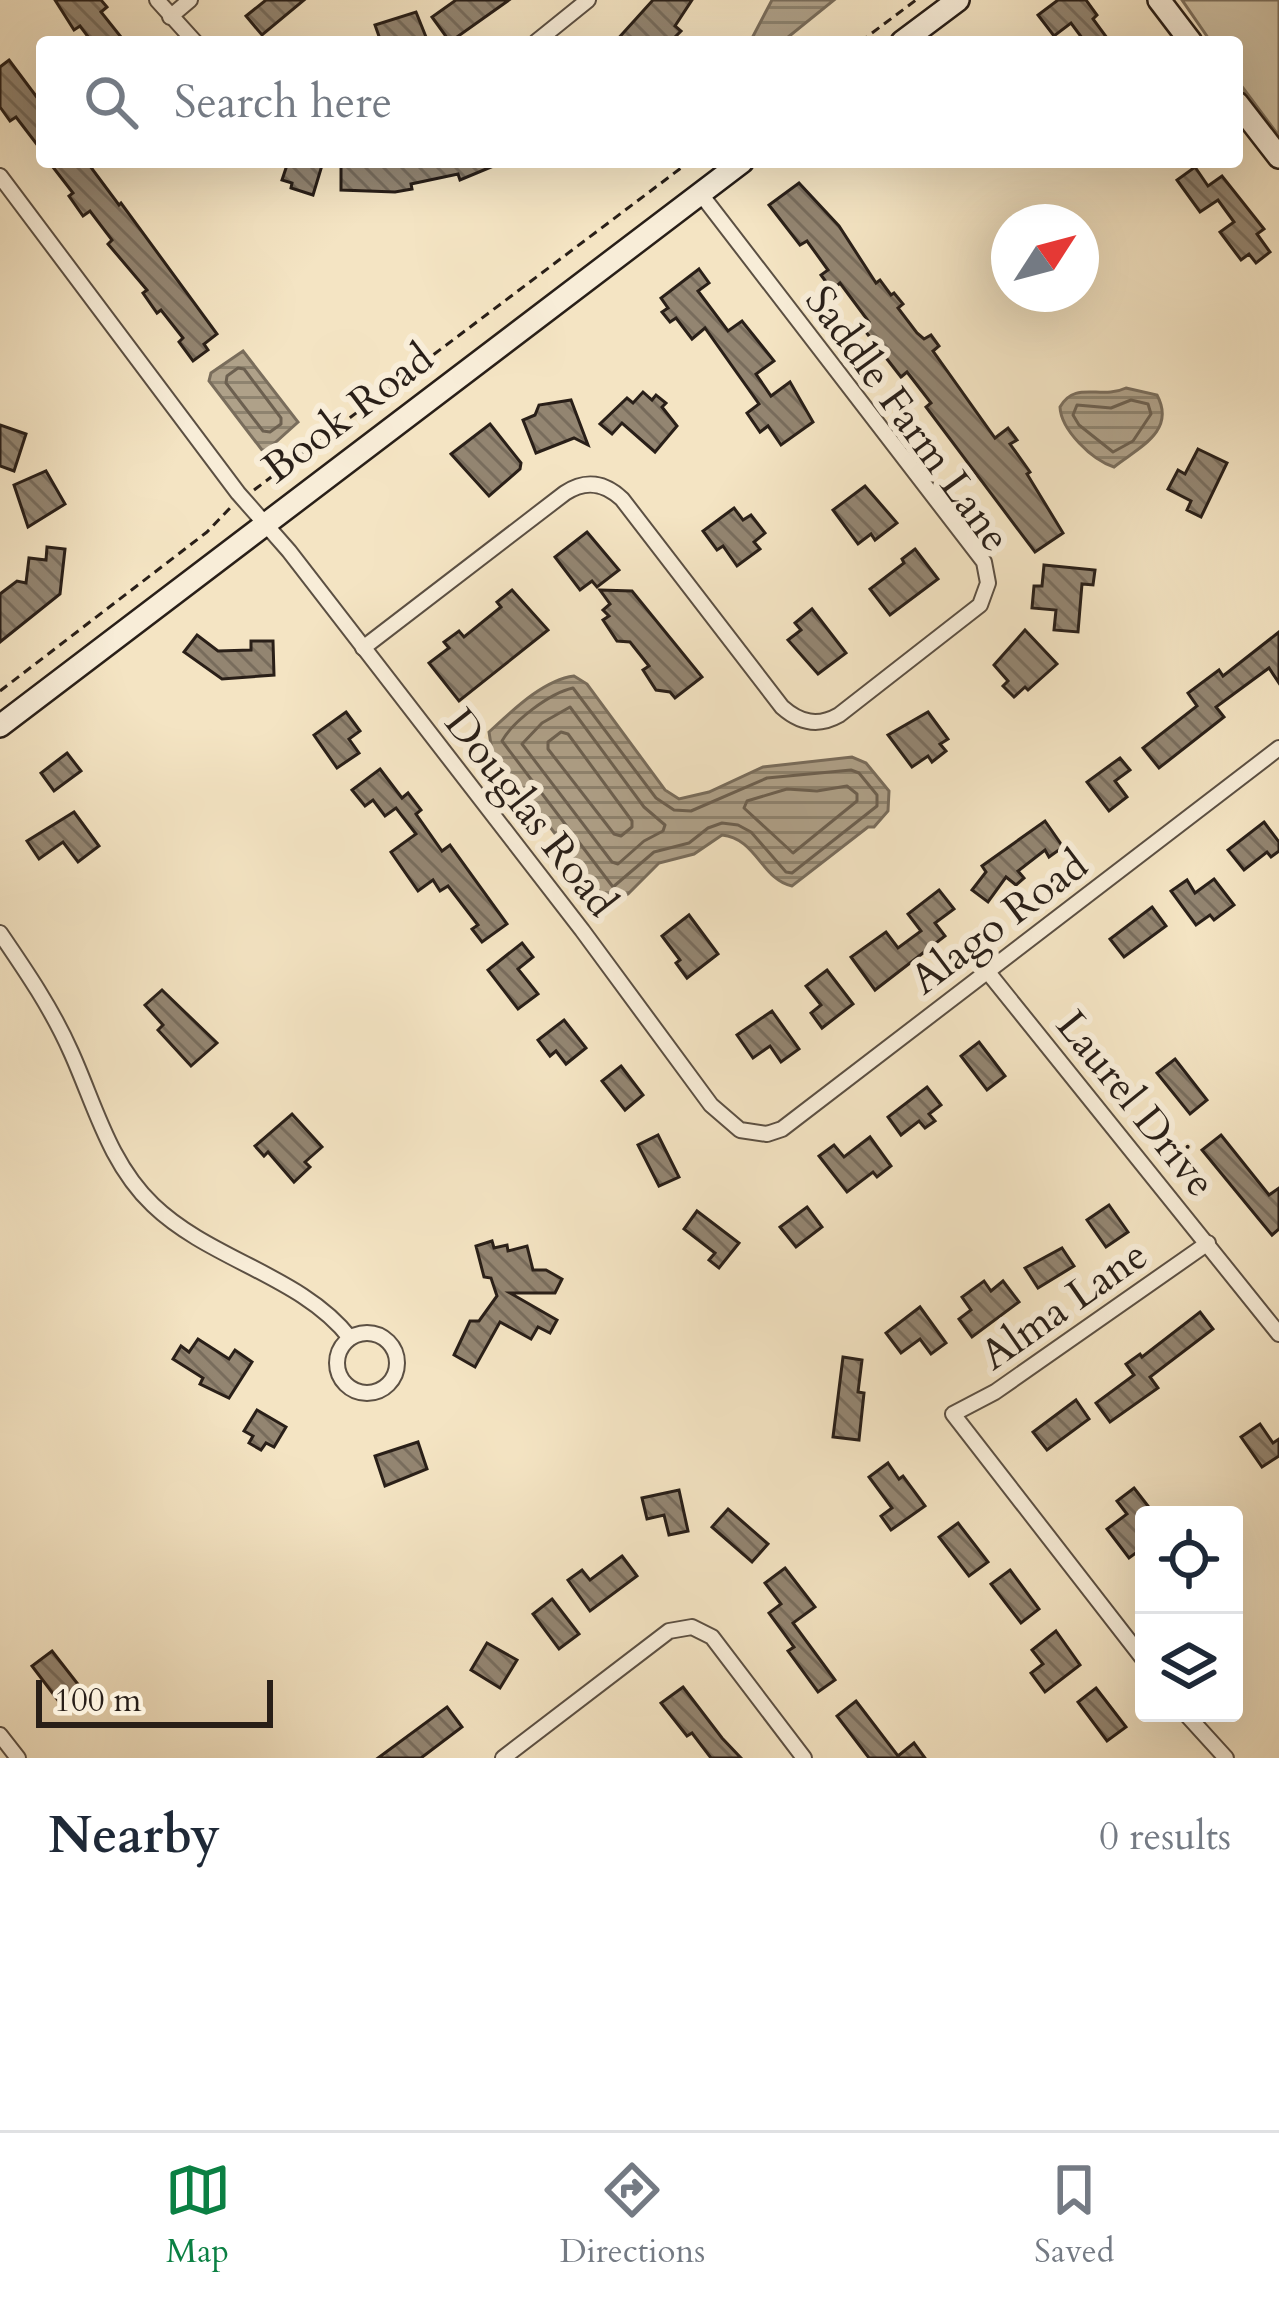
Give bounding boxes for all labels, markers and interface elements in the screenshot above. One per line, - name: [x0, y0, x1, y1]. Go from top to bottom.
- search box: [36, 36, 1243, 168]
- icon: search: [78, 69, 144, 135]
- text: Search here: [174, 72, 392, 133]
- north arrow: [991, 204, 1099, 312]
- street label: Saddle Farm Lane: [792, 274, 1024, 563]
- street label: Book Road: [251, 330, 445, 496]
- street label: Douglas Road: [431, 697, 630, 929]
- street label: Alago Road: [898, 837, 1099, 1008]
- street label: Laurel Drive: [1043, 999, 1229, 1209]
- street label: Alma Lane: [969, 1227, 1159, 1384]
- map controls: [1135, 1506, 1243, 1722]
- button: locate: [1135, 1506, 1243, 1614]
- button: layers: [1135, 1614, 1243, 1722]
- scale bar: [36, 1674, 273, 1727]
- text: 100 m: [54, 1678, 141, 1723]
- text: Nearby: [48, 1801, 220, 1871]
- text: 0 results: [1099, 1810, 1231, 1863]
- tab: Map: [165, 2157, 231, 2274]
- tab: Directions: [560, 2157, 705, 2274]
- tab: Saved: [1034, 2157, 1114, 2274]

